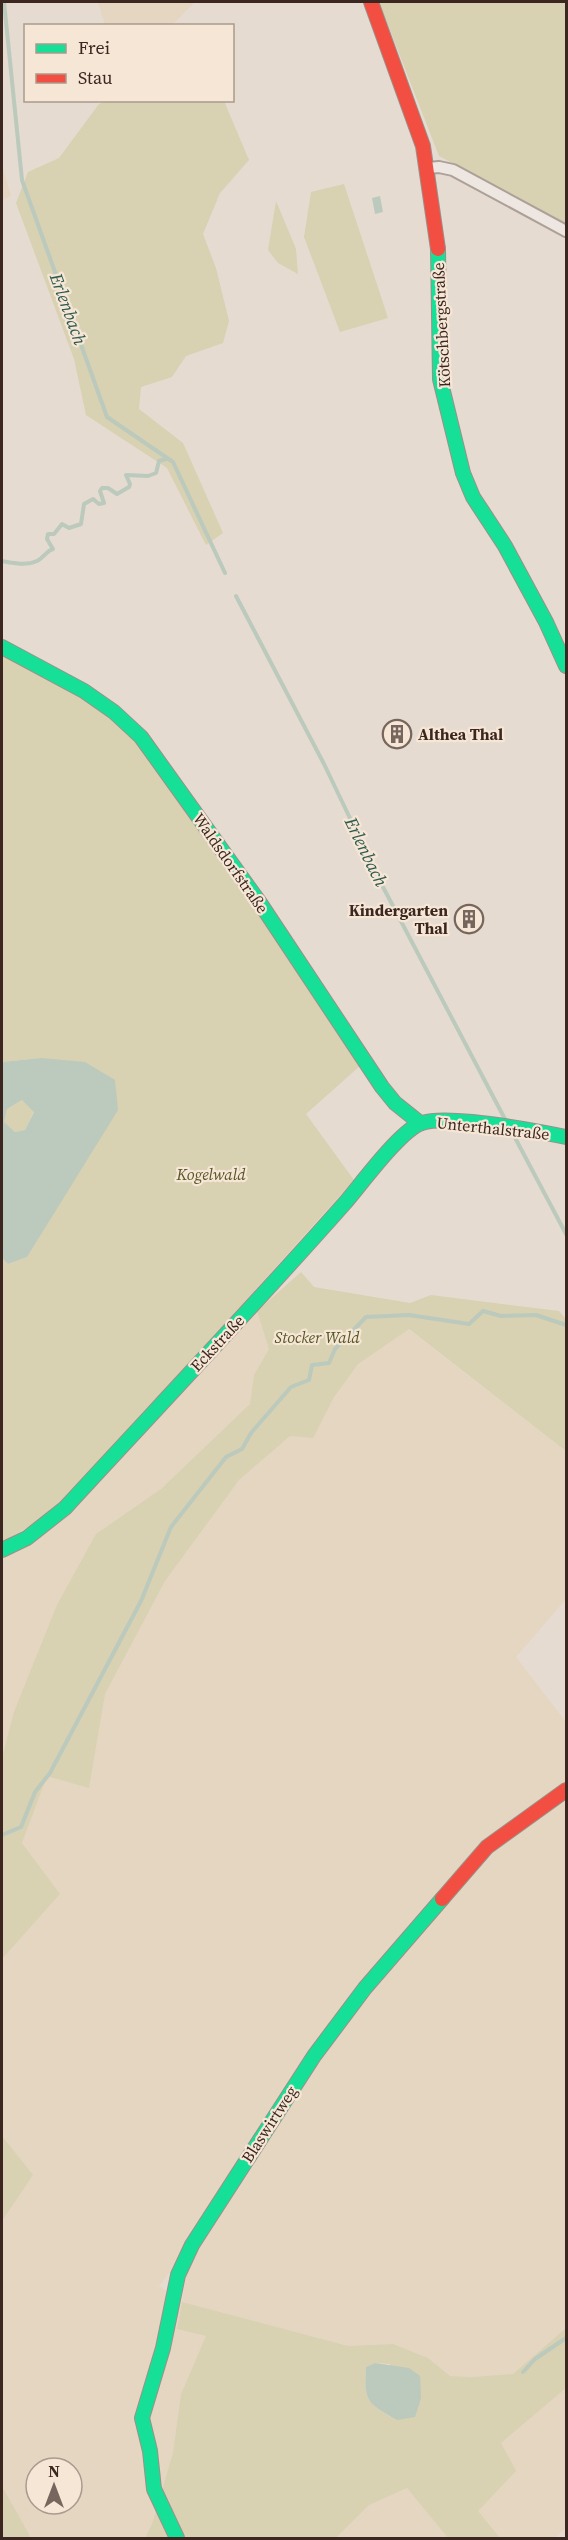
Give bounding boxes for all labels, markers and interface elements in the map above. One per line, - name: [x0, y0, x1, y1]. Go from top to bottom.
- legend: [24, 24, 234, 102]
- text: Frei: [78, 35, 110, 60]
- text: Stau: [78, 65, 113, 90]
- street label: Kötschbergstraße: [427, 262, 455, 388]
- water label: Erlenbach: [44, 269, 93, 348]
- building icon: Althea Thal: [381, 718, 413, 750]
- place label: Althea Thal: [418, 723, 503, 745]
- street label: Waldsdorfstraße: [188, 808, 274, 918]
- water label: Erlenbach: [338, 812, 394, 891]
- place label: Kindergarten Thal: [349, 899, 448, 939]
- building icon: Kindergarten Thal: [453, 903, 485, 935]
- street label: Unterthalstraße: [435, 1111, 551, 1145]
- park label: Kogelwald: [175, 1163, 246, 1185]
- street label: Eckstraße: [185, 1310, 249, 1376]
- park label: Stocker Wald: [274, 1326, 360, 1348]
- street label: Blaswirtweg: [236, 2081, 302, 2167]
- north arrow: [24, 2456, 84, 2516]
- text: N: [48, 2460, 60, 2482]

